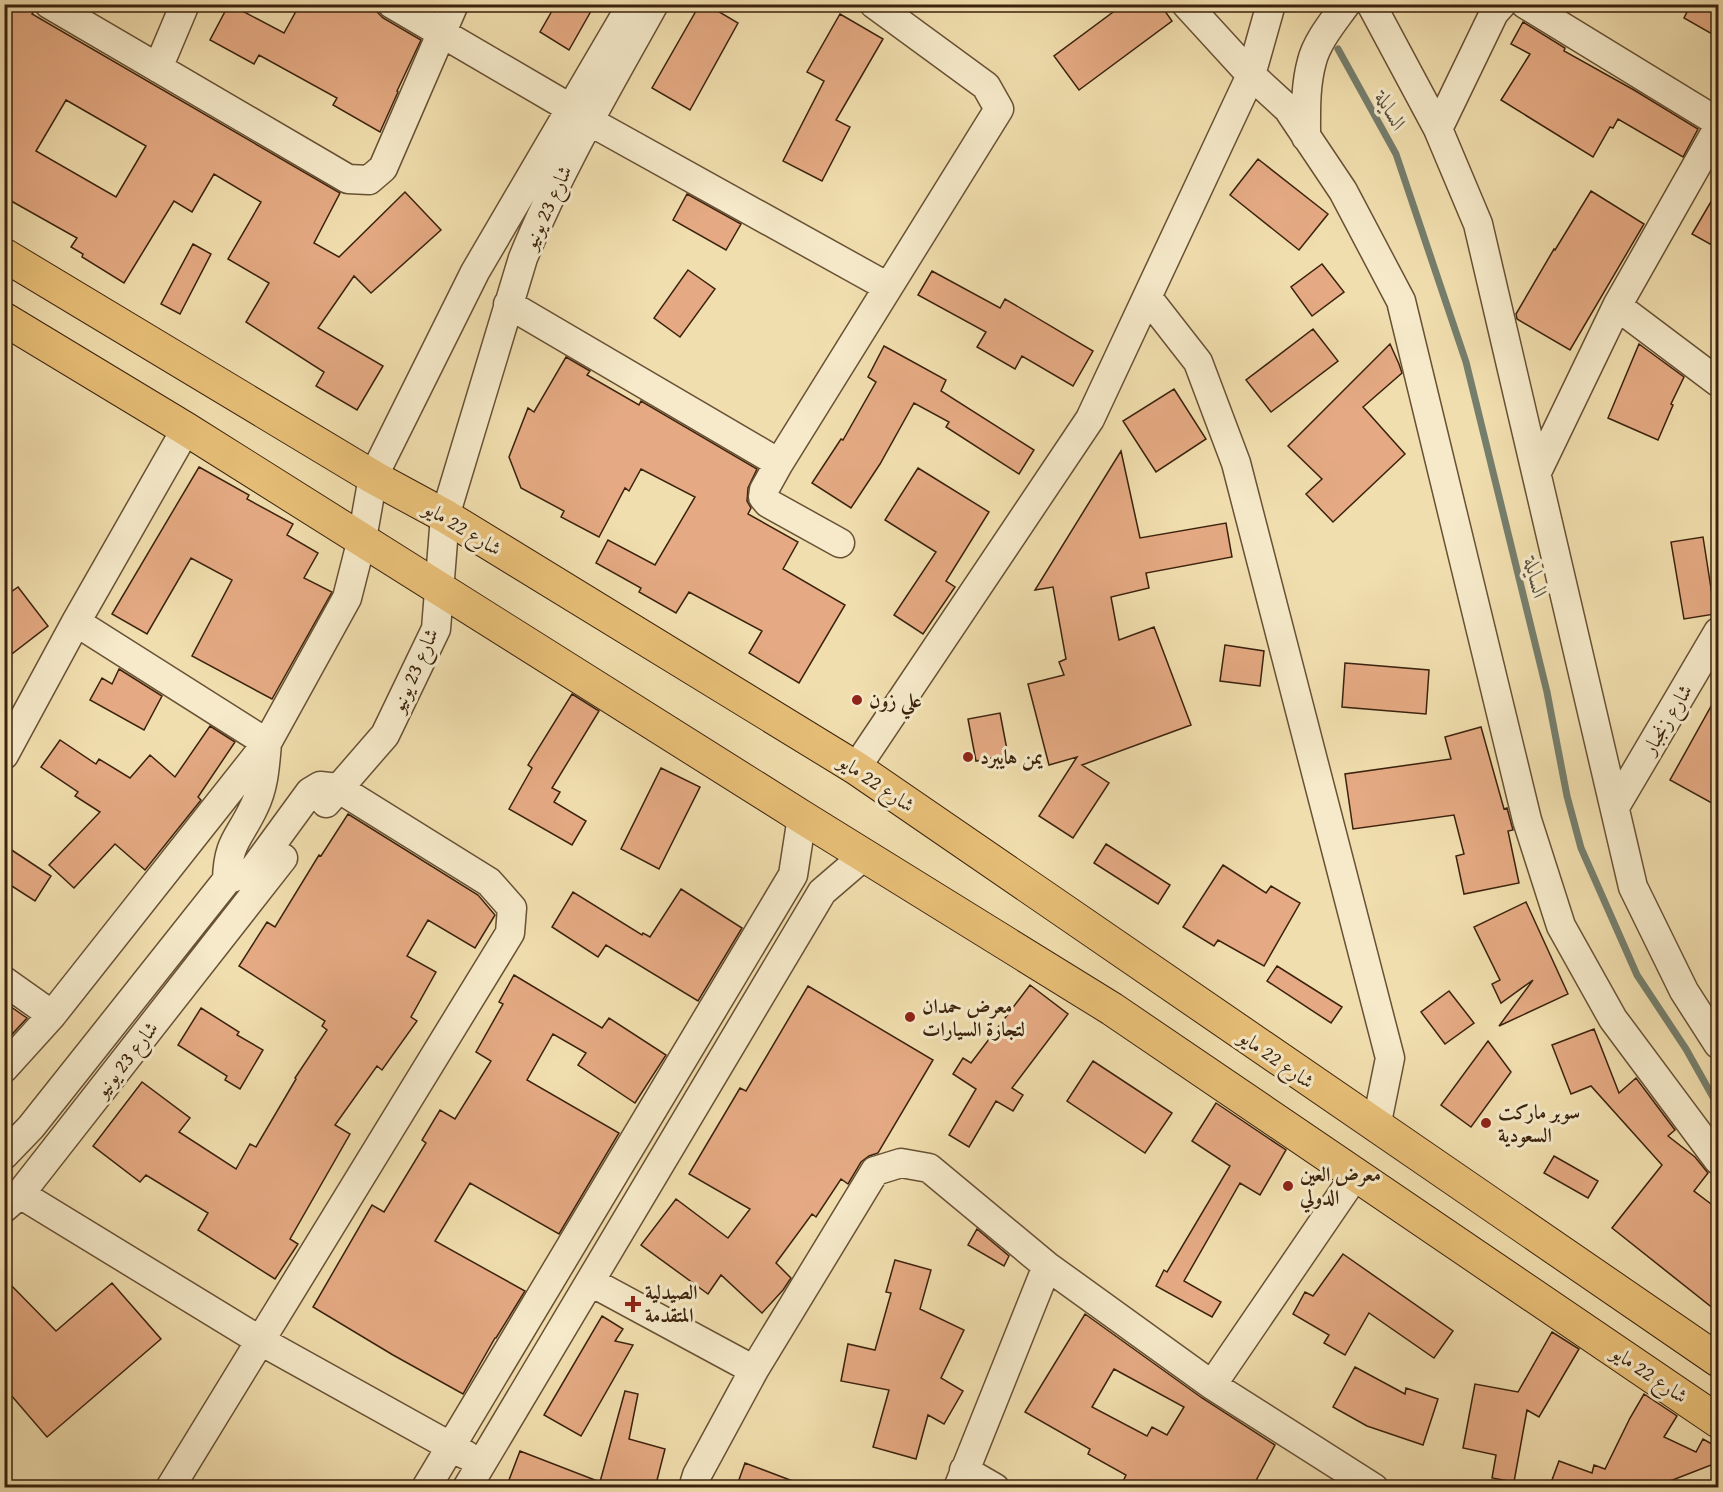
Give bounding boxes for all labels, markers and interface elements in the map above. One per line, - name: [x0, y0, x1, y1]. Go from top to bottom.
- water label: السايلة: [1366, 83, 1415, 136]
- street label: شارع 23 يونيو: [514, 160, 582, 257]
- street label: شارع 22 مايو: [415, 492, 508, 566]
- water label: السايلة: [1516, 551, 1557, 602]
- street label: شارع 23 يونيو: [381, 623, 449, 720]
- street label: شارع زنجبار: [1633, 678, 1702, 763]
- place label: علي زون: [869, 685, 922, 720]
- marker: علي زون: [850, 693, 864, 707]
- place label: يمن هايبرد: [980, 742, 1044, 771]
- street label: شارع 22 مايو: [830, 745, 921, 822]
- marker: يمن هايبرد: [961, 750, 975, 764]
- place label: معرض حمدان لتجارة السيارات: [922, 991, 1025, 1043]
- marker: معرض حمدان لتجارة السيارات: [903, 1010, 917, 1024]
- street label: شارع 23 يونيو: [85, 1015, 168, 1107]
- street label: شارع 22 مايو: [1230, 1021, 1321, 1098]
- place label: سوبر ماركت السعودية: [1498, 1097, 1580, 1149]
- marker: سوبر ماركت السعودية: [1479, 1116, 1493, 1130]
- place label: معرض العين الدولي: [1299, 1159, 1381, 1213]
- marker: معرض العين الدولي: [1281, 1179, 1295, 1193]
- place label: الصيدلية المتقدمة: [645, 1277, 698, 1329]
- marker: الصيدلية المتقدمة: [626, 1297, 640, 1311]
- street label: شارع 22 مايو: [1603, 1336, 1694, 1413]

